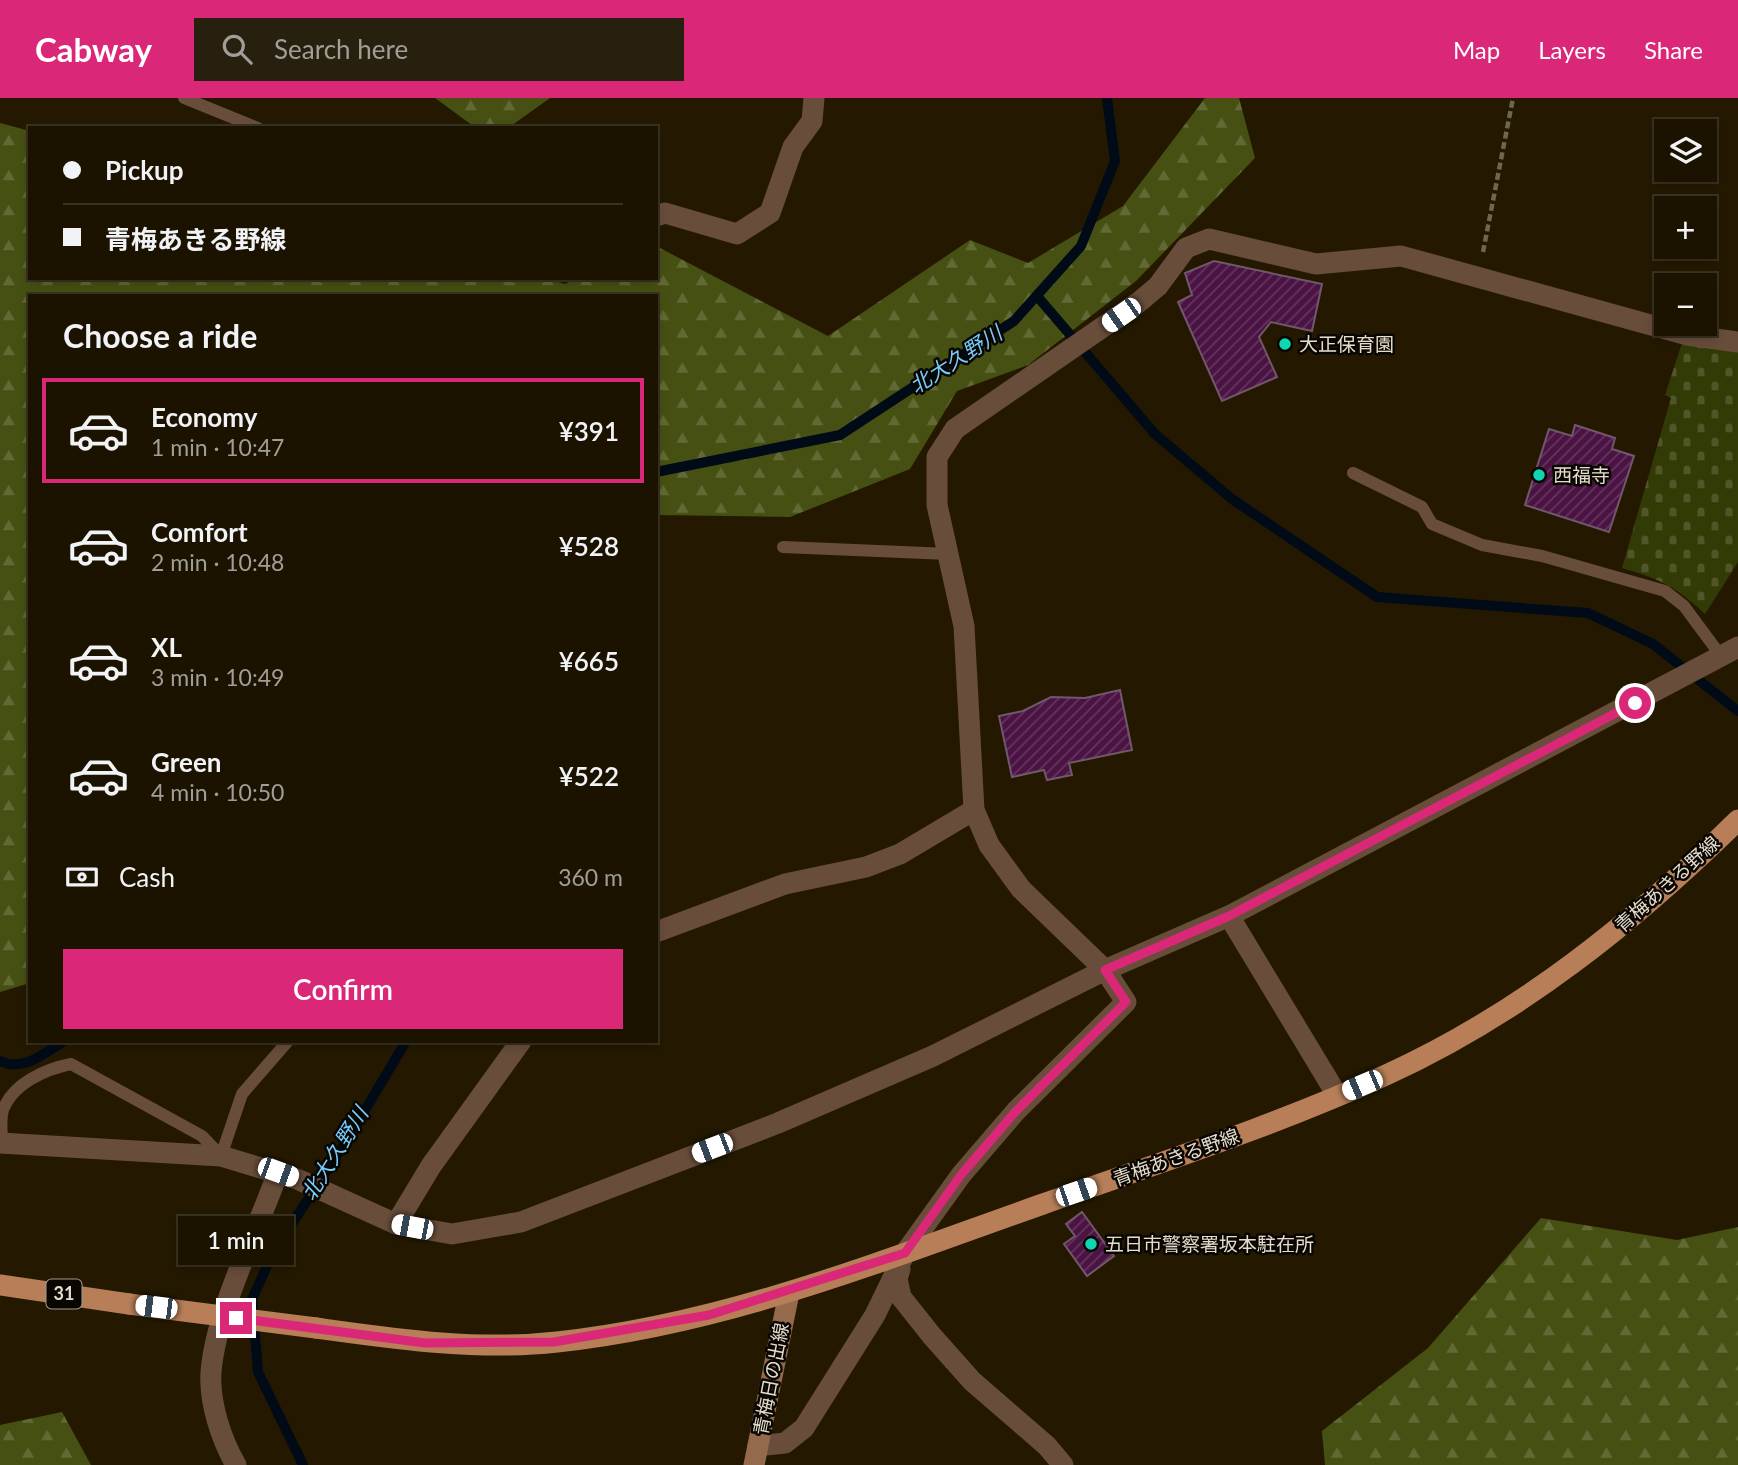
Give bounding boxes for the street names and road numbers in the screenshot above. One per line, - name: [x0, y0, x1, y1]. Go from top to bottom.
- street label: 青梅あきる野線: [1610, 831, 1724, 937]
- street label: 青梅あきる野線: [1110, 1123, 1242, 1190]
- road number: 31: [46, 1280, 82, 1308]
- street label: 青梅日の出線: [748, 1321, 793, 1437]

